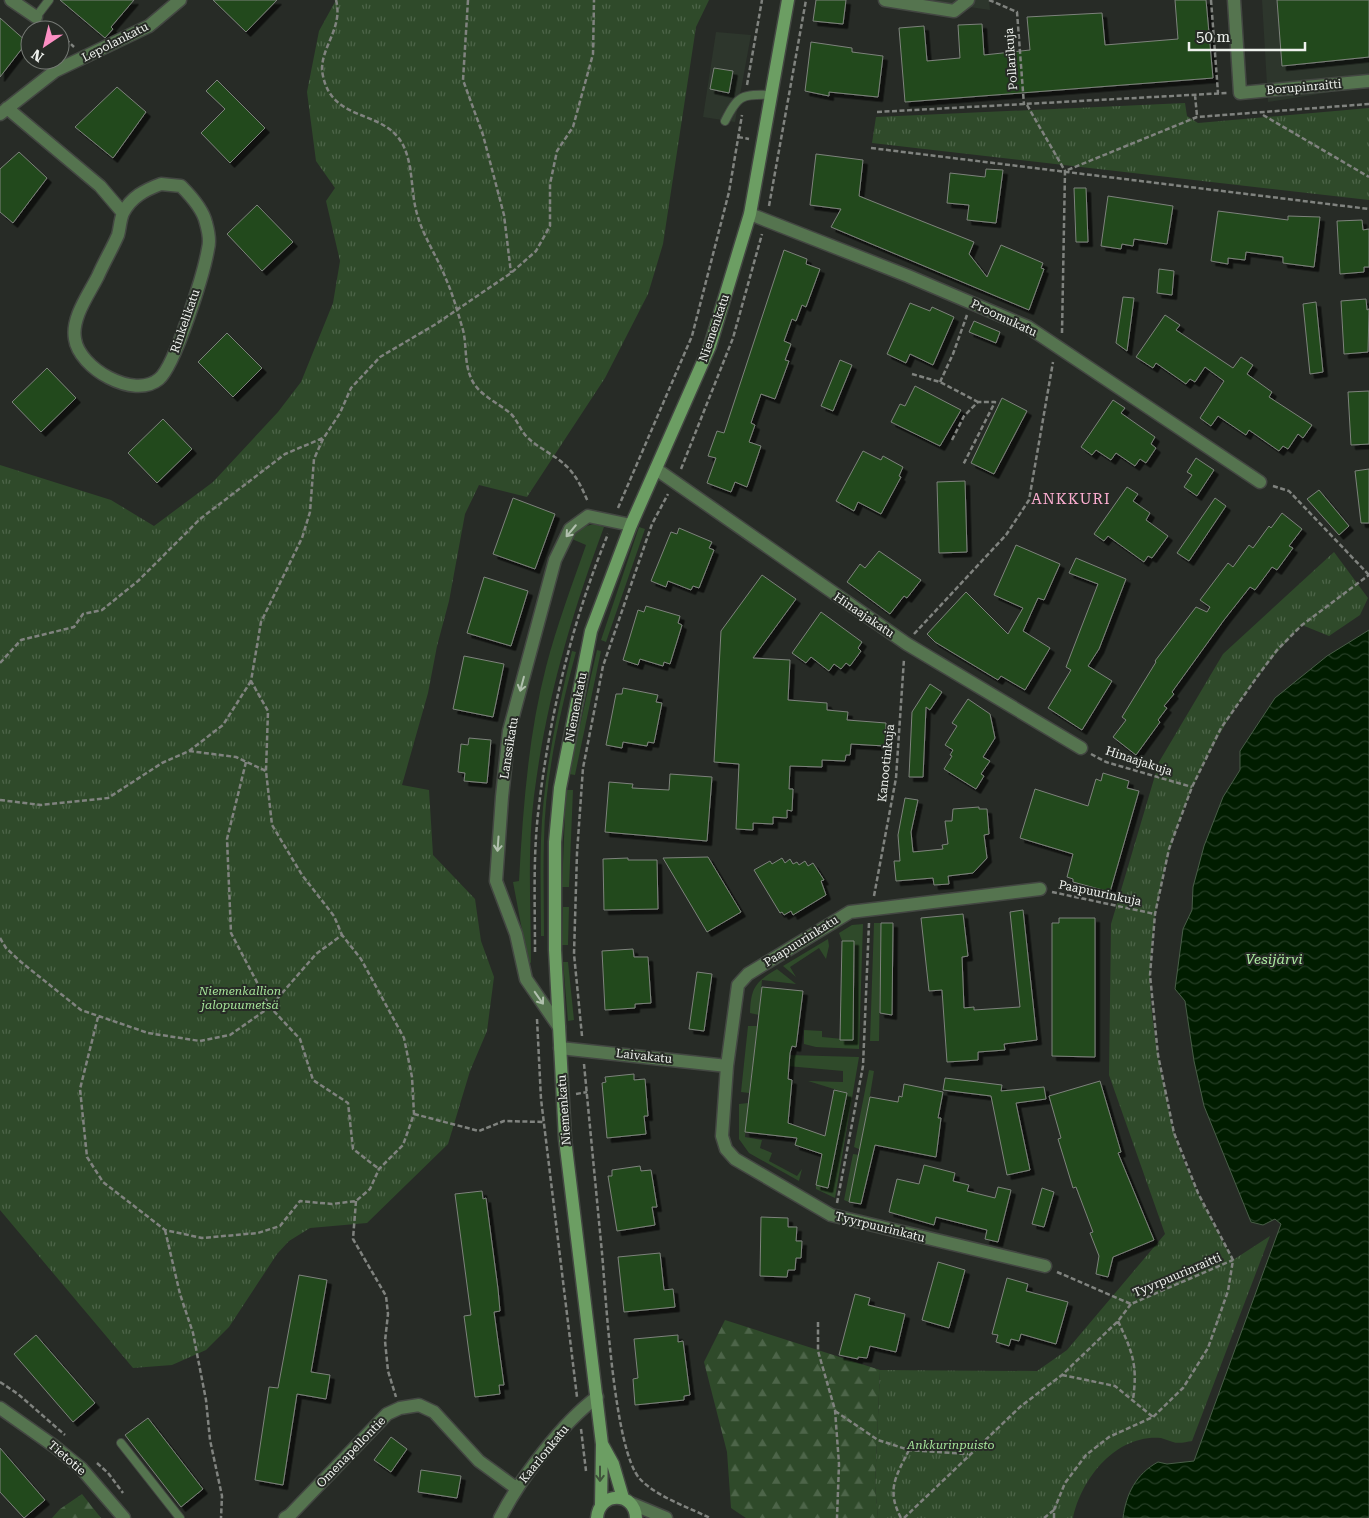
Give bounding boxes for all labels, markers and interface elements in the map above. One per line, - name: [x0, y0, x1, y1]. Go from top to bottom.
- street label: Lepolankatu: [79, 19, 151, 65]
- north arrow: [20, 20, 70, 70]
- scale bar: [1189, 20, 1305, 52]
- street label: Pollarikuja: [1002, 27, 1020, 91]
- text: 50 m: [1196, 28, 1231, 46]
- text: N: [28, 46, 47, 65]
- street label: Borupinraitti: [1266, 77, 1342, 97]
- street label: Rinkelikatu: [168, 287, 203, 355]
- street label: Niemenkatu: [696, 292, 732, 364]
- street label: Proomukatu: [969, 297, 1040, 340]
- district label: ANKKURI: [1031, 490, 1111, 508]
- one-way arrow: [566, 524, 577, 537]
- street label: Hinaajakatu: [831, 590, 897, 641]
- street label: Niemenkatu: [562, 670, 590, 743]
- one-way arrow: [516, 676, 526, 692]
- street label: Lanssikatu: [497, 716, 521, 780]
- street label: Kanootinkuja: [875, 723, 897, 803]
- street label: Hinaajakuja: [1104, 744, 1175, 779]
- one-way arrow: [494, 836, 503, 852]
- street label: Paapuurinkuja: [1057, 877, 1143, 909]
- street label: Paapuurinkatu: [761, 912, 841, 969]
- water label: Vesijärvi: [1245, 951, 1303, 967]
- park label: Niemenkallion jalopuumetsä: [198, 984, 281, 1012]
- one-way arrow: [534, 991, 544, 1005]
- street label: Laivakatu: [615, 1046, 673, 1066]
- street label: Niemenkatu: [555, 1074, 573, 1146]
- street label: Tyyrpuurinkatu: [834, 1209, 927, 1245]
- street label: Tyyrpuurinraitti: [1131, 1250, 1224, 1300]
- street label: Omenapellontie: [314, 1413, 389, 1490]
- street label: Kaarlonkatu: [516, 1422, 572, 1486]
- street label: Tietotie: [45, 1438, 89, 1478]
- park label: Ankkurinpuisto: [906, 1438, 995, 1452]
- one-way arrow: [595, 1466, 605, 1482]

